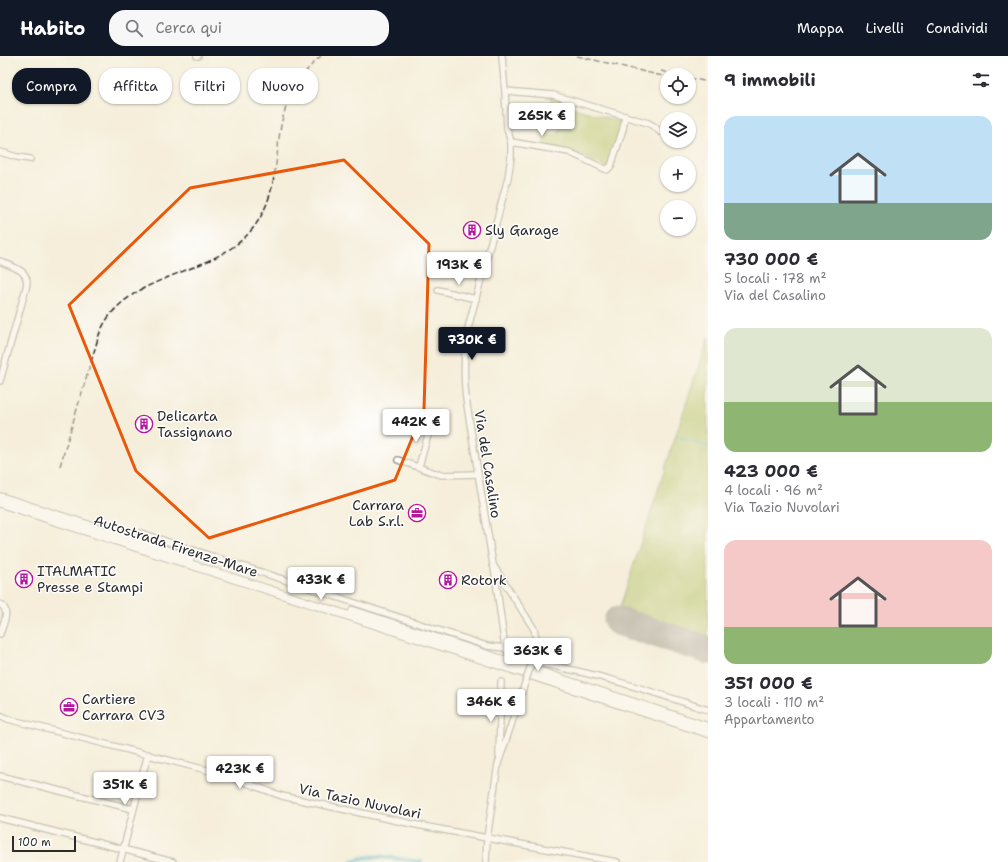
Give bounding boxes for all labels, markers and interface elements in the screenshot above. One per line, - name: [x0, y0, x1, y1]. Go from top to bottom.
- search box: [109, 10, 389, 46]
- text: Habito: [20, 16, 85, 41]
- icon: search: [123, 17, 145, 39]
- text: Cerca qui: [155, 18, 222, 38]
- text: Mappa: [797, 19, 844, 37]
- text: Livelli: [866, 19, 904, 37]
- text: Condividi: [926, 19, 988, 37]
- chip: Compra: [12, 68, 91, 104]
- chip: Affitta: [99, 68, 172, 104]
- chip: Filtri: [180, 68, 240, 104]
- chip: Nuovo: [248, 68, 318, 104]
- map controls: [660, 68, 696, 236]
- button: locate: [660, 68, 696, 104]
- text: 9 immobili: [724, 69, 816, 91]
- icon: filters: [970, 69, 992, 91]
- pin: 265K €: [509, 103, 575, 137]
- text: 265K €: [518, 107, 566, 124]
- button: layers: [660, 112, 696, 148]
- icon: home: [822, 142, 894, 214]
- button: +: [660, 156, 696, 192]
- button: −: [660, 200, 696, 236]
- building icon: Sly Garage: [462, 220, 482, 240]
- place label: Sly Garage: [485, 221, 559, 239]
- text: 730 000 €: [724, 248, 818, 270]
- pin: 193K €: [426, 252, 492, 286]
- text: 193K €: [436, 256, 482, 273]
- text: 5 locali · 178 m²: [724, 270, 826, 287]
- text: Via del Casalino: [724, 287, 826, 304]
- pin: 730K €: [439, 327, 505, 361]
- text: 730K €: [447, 331, 497, 348]
- icon: home: [822, 354, 894, 426]
- place label: Delicarta Tassignano: [157, 407, 232, 441]
- street label: Via del Casalino: [471, 408, 505, 520]
- pin: 442K €: [383, 409, 449, 443]
- text: 442K €: [392, 413, 441, 430]
- building icon: Delicarta Tassignano: [134, 414, 154, 434]
- text: 423 000 €: [724, 460, 818, 482]
- text: 4 locali · 96 m²: [724, 482, 823, 499]
- place label: Carrara Lab S.r.l.: [349, 496, 404, 530]
- text: Via Tazio Nuvolari: [724, 499, 840, 516]
- office icon: Carrara Lab S.r.l.: [407, 503, 427, 523]
- street label: Autostrada Firenze-Mare: [92, 511, 261, 581]
- place label: ITALMATIC Presse e Stampi: [37, 562, 143, 596]
- icon: home: [822, 566, 894, 638]
- pin: 433K €: [288, 567, 354, 601]
- building icon: ITALMATIC Presse e Stampi: [14, 569, 34, 589]
- building icon: Rotork: [438, 570, 458, 590]
- text: 433K €: [297, 571, 345, 588]
- place label: Rotork: [461, 571, 507, 589]
- pin: 363K €: [505, 638, 571, 672]
- text: 363K €: [513, 642, 563, 659]
- text: 351 000 €: [724, 672, 813, 694]
- pin: 346K €: [458, 689, 524, 723]
- place label: Cartiere Carrara CV3: [82, 690, 166, 724]
- text: 346K €: [466, 693, 516, 710]
- text: 3 locali · 110 m²: [724, 694, 824, 711]
- office icon: Cartiere Carrara CV3: [59, 697, 79, 717]
- text: Appartamento: [724, 711, 815, 728]
- pin: 423K €: [207, 756, 273, 790]
- text: 423K €: [216, 760, 264, 777]
- pin: 351K €: [92, 772, 158, 806]
- text: 351K €: [103, 776, 147, 793]
- street label: Via Tazio Nuvolari: [297, 779, 423, 823]
- scale bar: [12, 834, 76, 853]
- text: 100 m: [18, 835, 51, 850]

